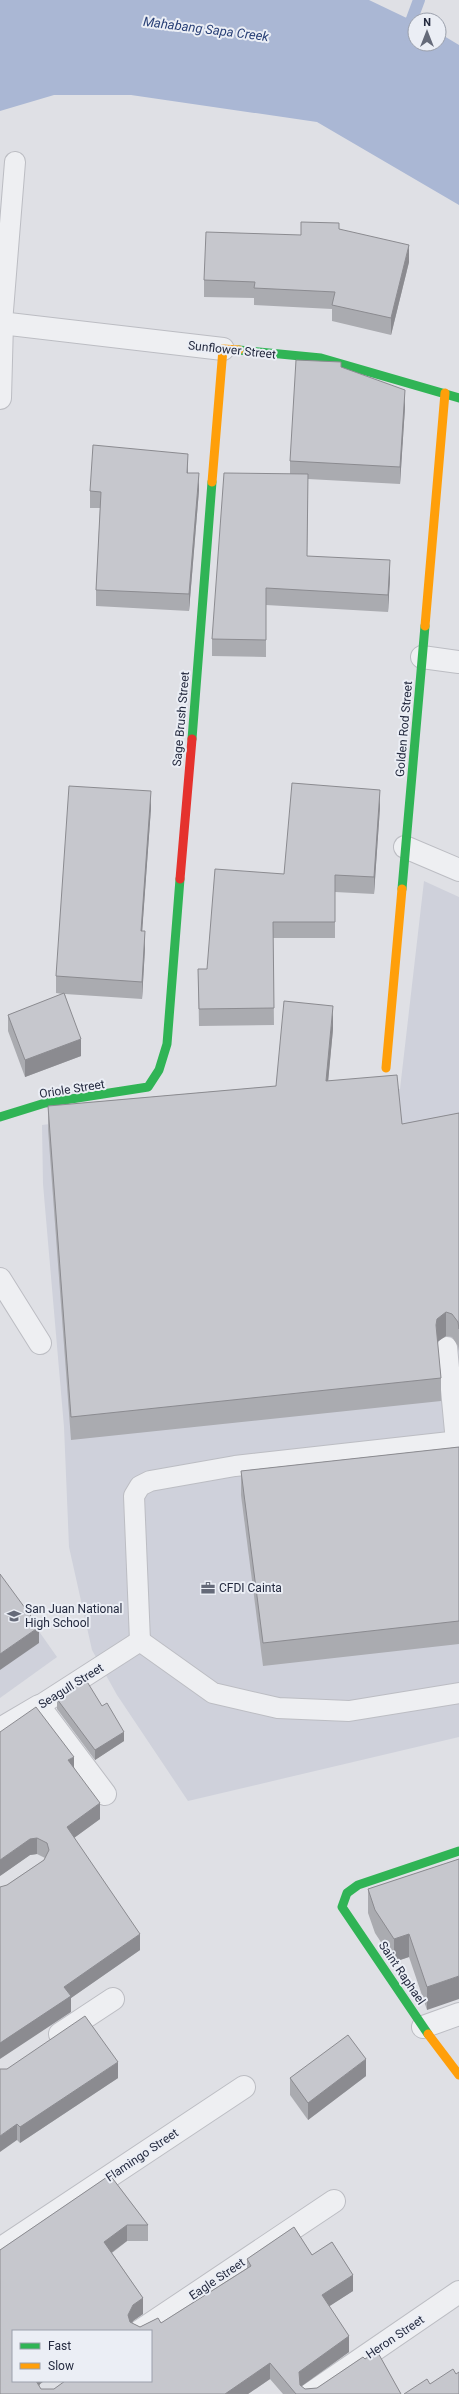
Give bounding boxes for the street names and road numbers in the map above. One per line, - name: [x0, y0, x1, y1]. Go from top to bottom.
- street label: Sunflower Street: [187, 338, 277, 362]
- street label: Sage Brush Street: [170, 671, 192, 767]
- street label: Golden Rod Street: [393, 680, 415, 778]
- street label: Oriole Street: [38, 1077, 106, 1101]
- street label: Seagull Street: [36, 1660, 106, 1712]
- street label: Saint Raphael: [376, 1939, 428, 2007]
- street label: Flamingo Street: [103, 2126, 181, 2184]
- street label: Eagle Street: [187, 2255, 248, 2303]
- street label: Heron Street: [363, 2312, 427, 2362]

